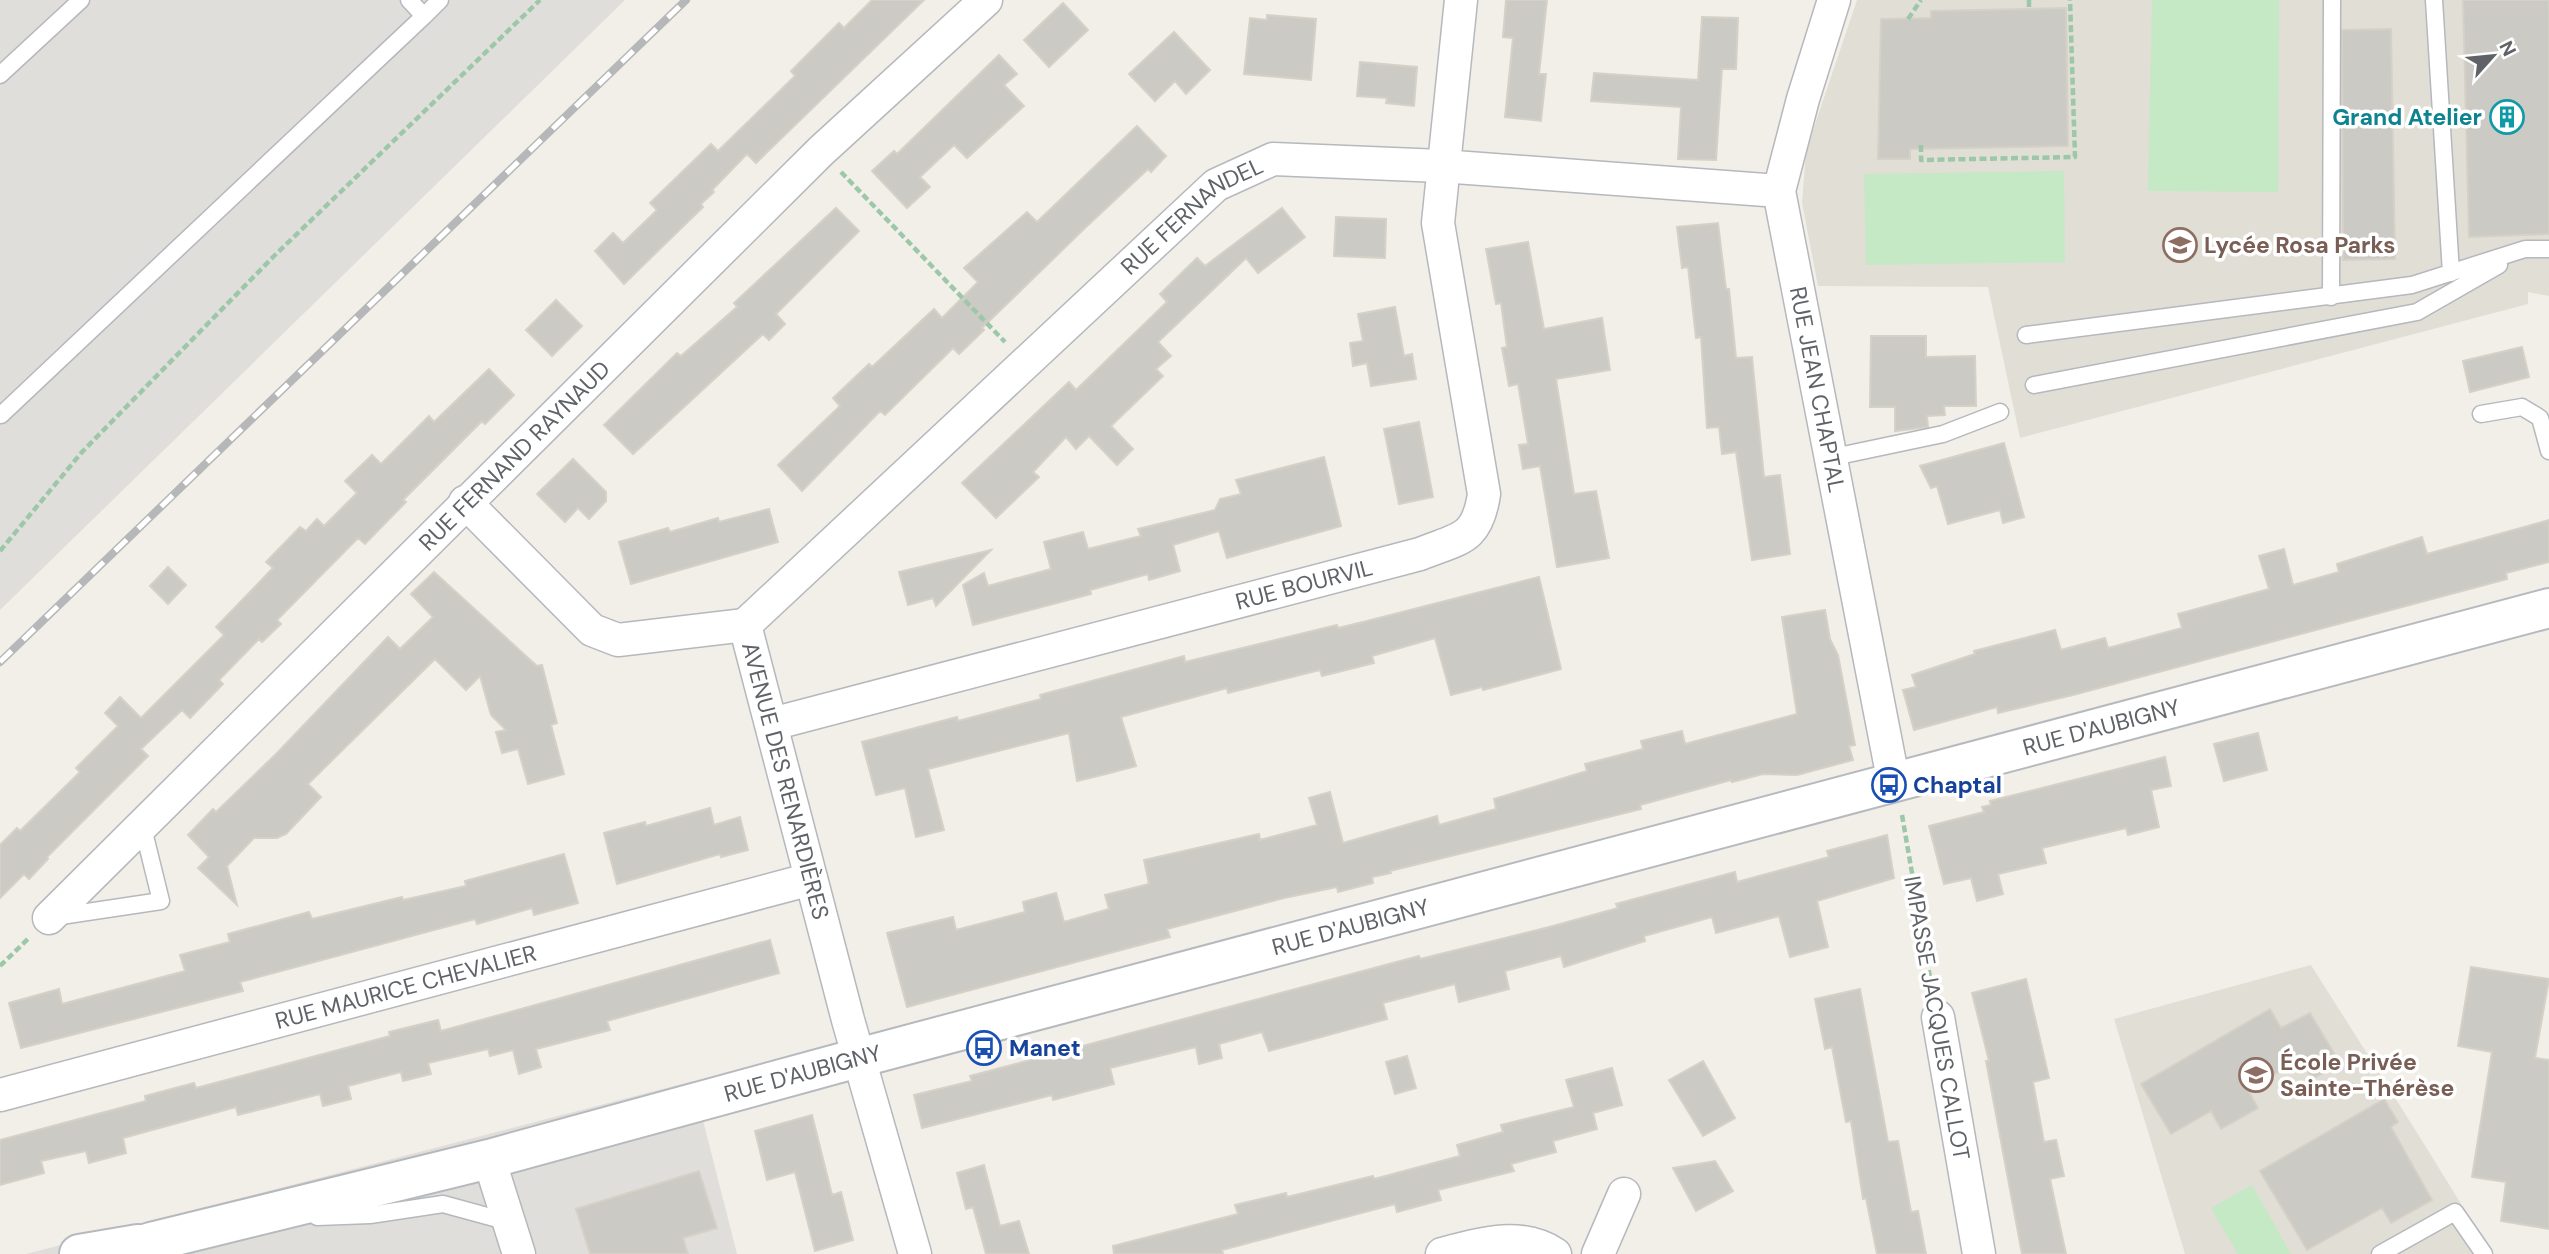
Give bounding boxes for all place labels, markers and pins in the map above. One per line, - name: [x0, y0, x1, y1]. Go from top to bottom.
- building icon: Grand Atelier: [2488, 98, 2526, 136]
- place label: Grand Atelier: [2332, 102, 2482, 132]
- school or university icon: Lycée Rosa Parks: [2161, 226, 2199, 264]
- place label: Lycée Rosa Parks: [2204, 230, 2395, 260]
- bus stop icon: Chaptal: [1870, 766, 1908, 804]
- place label: Chaptal: [1913, 770, 2002, 800]
- bus stop icon: Manet: [965, 1029, 1003, 1067]
- place label: Manet: [1009, 1033, 1081, 1063]
- place label: École Privée Sainte-Thérèse: [2280, 1047, 2454, 1103]
- school or university icon: École Privée Sainte-Thérèse: [2237, 1056, 2275, 1094]

